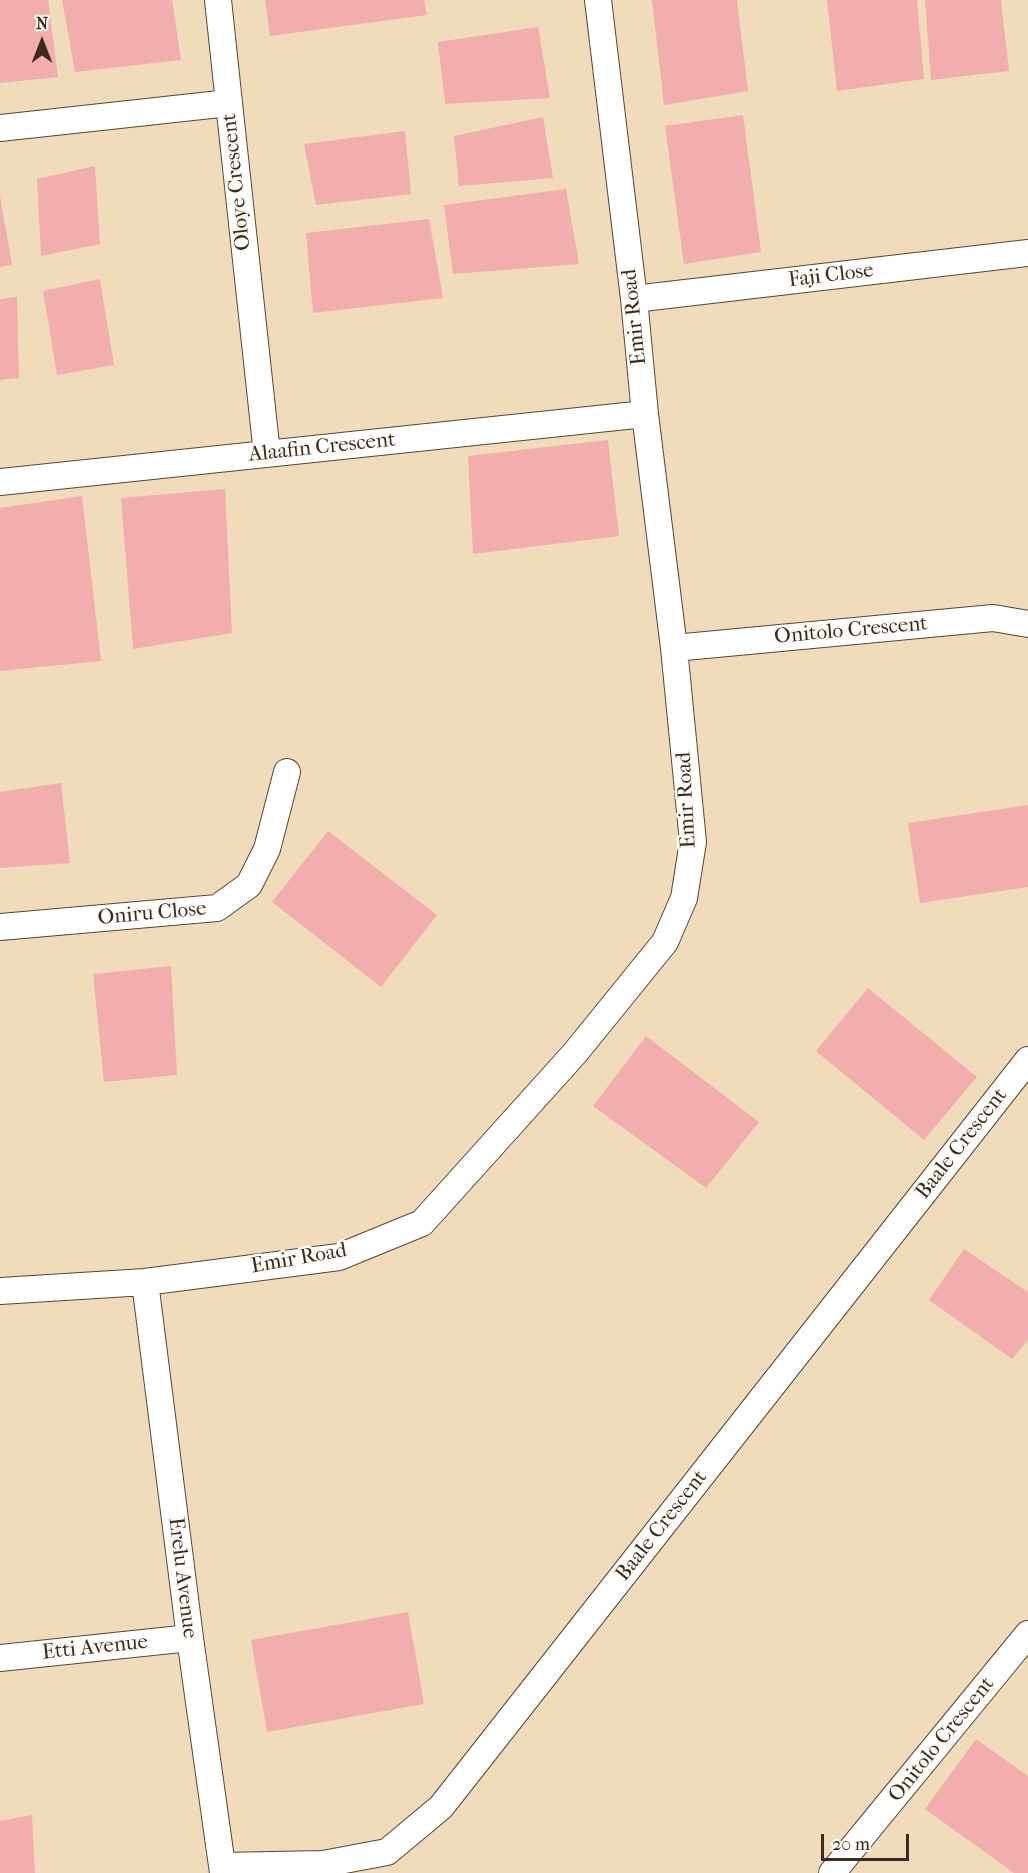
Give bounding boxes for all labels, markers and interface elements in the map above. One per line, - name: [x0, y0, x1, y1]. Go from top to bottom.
- north arrow: [12, 12, 72, 72]
- text: N: [36, 14, 48, 33]
- street label: Oloye Crescent: [217, 112, 257, 252]
- street label: Faji Close: [787, 258, 875, 294]
- street label: Emir Road: [617, 268, 653, 366]
- street label: Alaafin Crescent: [247, 428, 397, 468]
- street label: Onitolo Crescent: [773, 612, 929, 650]
- street label: Emir Road: [672, 751, 702, 849]
- street label: Oniru Close: [97, 897, 207, 931]
- street label: Baale Crescent: [911, 1084, 1013, 1204]
- street label: Emir Road: [249, 1238, 349, 1280]
- street label: Baale Crescent: [611, 1466, 713, 1586]
- street label: Erelu Avenue: [162, 1516, 202, 1640]
- street label: Etti Avenue: [41, 1630, 149, 1666]
- street label: Onitolo Crescent: [884, 1672, 1000, 1808]
- scale bar: [824, 1822, 912, 1860]
- text: 20 m: [832, 1834, 870, 1855]

